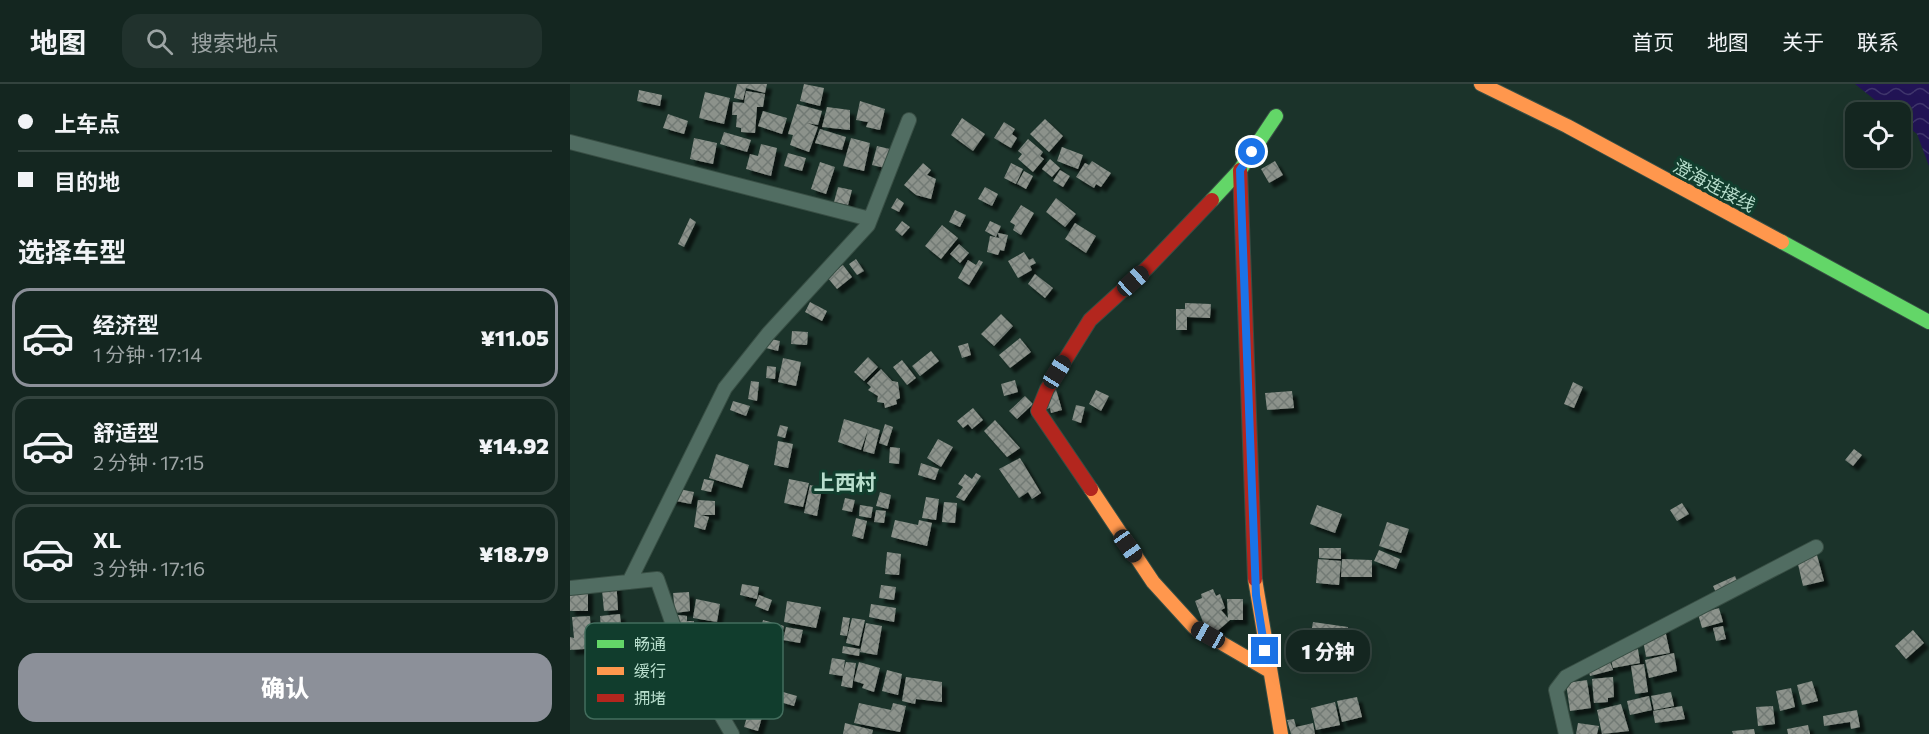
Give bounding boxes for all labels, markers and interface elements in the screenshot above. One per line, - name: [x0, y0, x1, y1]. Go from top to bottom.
- search box: [122, 14, 542, 68]
- text: 地图: [30, 25, 86, 59]
- icon: search: [143, 25, 176, 58]
- text: 搜索地点: [191, 29, 279, 56]
- text: 首页: [1632, 29, 1674, 54]
- text: 地图: [1707, 29, 1749, 54]
- text: 关于: [1782, 29, 1824, 54]
- text: 联系: [1857, 29, 1899, 54]
- map controls: [1845, 102, 1911, 168]
- button: locate: [1845, 102, 1911, 168]
- text: 上车点: [54, 110, 120, 137]
- route start: [1238, 138, 1265, 165]
- street label: 澄海连接线: [1670, 154, 1759, 216]
- text: 目的地: [54, 168, 120, 195]
- text: 选择车型: [18, 235, 126, 268]
- car: [1114, 262, 1152, 300]
- icon: car: [21, 311, 75, 365]
- text: 经济型: [93, 311, 159, 338]
- text: ¥11.05: [480, 324, 549, 351]
- text: 1 分钟 · 17:14: [93, 342, 202, 366]
- car: [1040, 352, 1074, 392]
- icon: car: [21, 419, 75, 473]
- text: 舒适型: [93, 419, 159, 446]
- text: ¥14.92: [479, 432, 549, 459]
- text: 2 分钟 · 17:15: [93, 450, 204, 474]
- district label: 上西村: [814, 469, 877, 494]
- text: XL: [93, 526, 121, 553]
- car: [1110, 526, 1146, 566]
- icon: car: [21, 527, 75, 581]
- text: ¥18.79: [479, 540, 549, 567]
- text: 3 分钟 · 17:16: [93, 556, 205, 580]
- car: [1188, 618, 1228, 652]
- legend: [585, 623, 783, 719]
- callout: 1 分钟: [1286, 630, 1370, 672]
- text: 畅通: [634, 634, 666, 653]
- route end: [1251, 637, 1278, 664]
- text: 1 分钟: [1301, 639, 1355, 663]
- button: 确认: [18, 653, 552, 722]
- text: 缓行: [634, 661, 666, 680]
- text: 拥堵: [634, 688, 666, 707]

